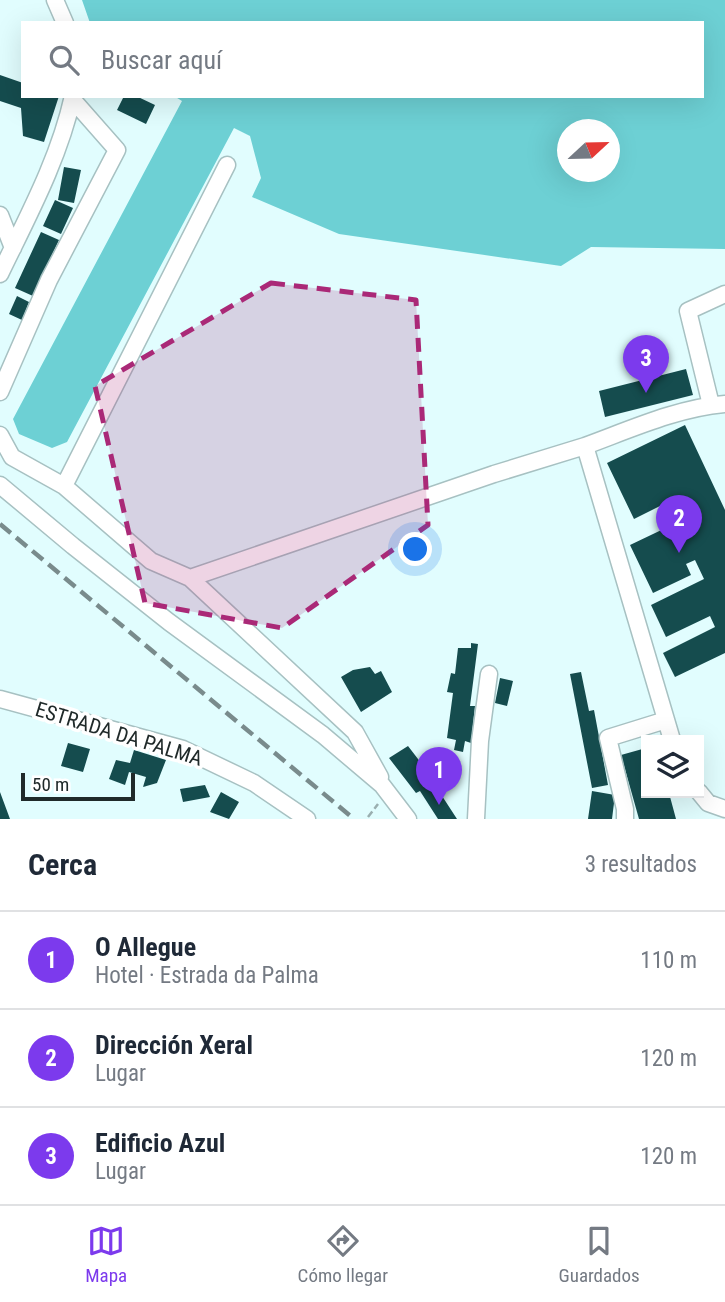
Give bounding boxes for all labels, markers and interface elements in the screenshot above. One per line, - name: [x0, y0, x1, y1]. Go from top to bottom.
- search box: [21, 21, 704, 98]
- icon: search: [45, 41, 83, 79]
- text: Buscar aquí: [101, 45, 222, 75]
- north arrow: [557, 119, 620, 182]
- pin: 3: [623, 335, 669, 393]
- pin: 2: [656, 495, 702, 553]
- your location: [398, 532, 432, 566]
- street label: ESTRADA DA PALMA: [33, 697, 205, 771]
- map controls: [641, 735, 704, 798]
- button: layers: [641, 735, 704, 798]
- pin: 1: [416, 747, 462, 805]
- scale bar: [21, 770, 135, 802]
- text: 50 m: [32, 773, 69, 796]
- text: Cerca: [28, 847, 97, 882]
- text: 3 resultados: [585, 851, 697, 878]
- text: O Allegue: [95, 932, 196, 962]
- text: 1: [45, 947, 57, 974]
- text: 110 m: [640, 947, 697, 974]
- text: Hotel · Estrada da Palma: [95, 962, 319, 989]
- text: Dirección Xeral: [95, 1030, 253, 1060]
- text: 2: [45, 1045, 57, 1072]
- text: 120 m: [640, 1045, 697, 1072]
- text: Lugar: [95, 1060, 146, 1087]
- text: Edificio Azul: [95, 1128, 225, 1158]
- text: 3: [45, 1143, 57, 1170]
- text: 120 m: [640, 1143, 697, 1170]
- text: Lugar: [95, 1158, 146, 1185]
- tab: Mapa: [85, 1222, 127, 1287]
- tab: Cómo llegar: [298, 1222, 388, 1287]
- tab: Guardados: [558, 1222, 640, 1287]

